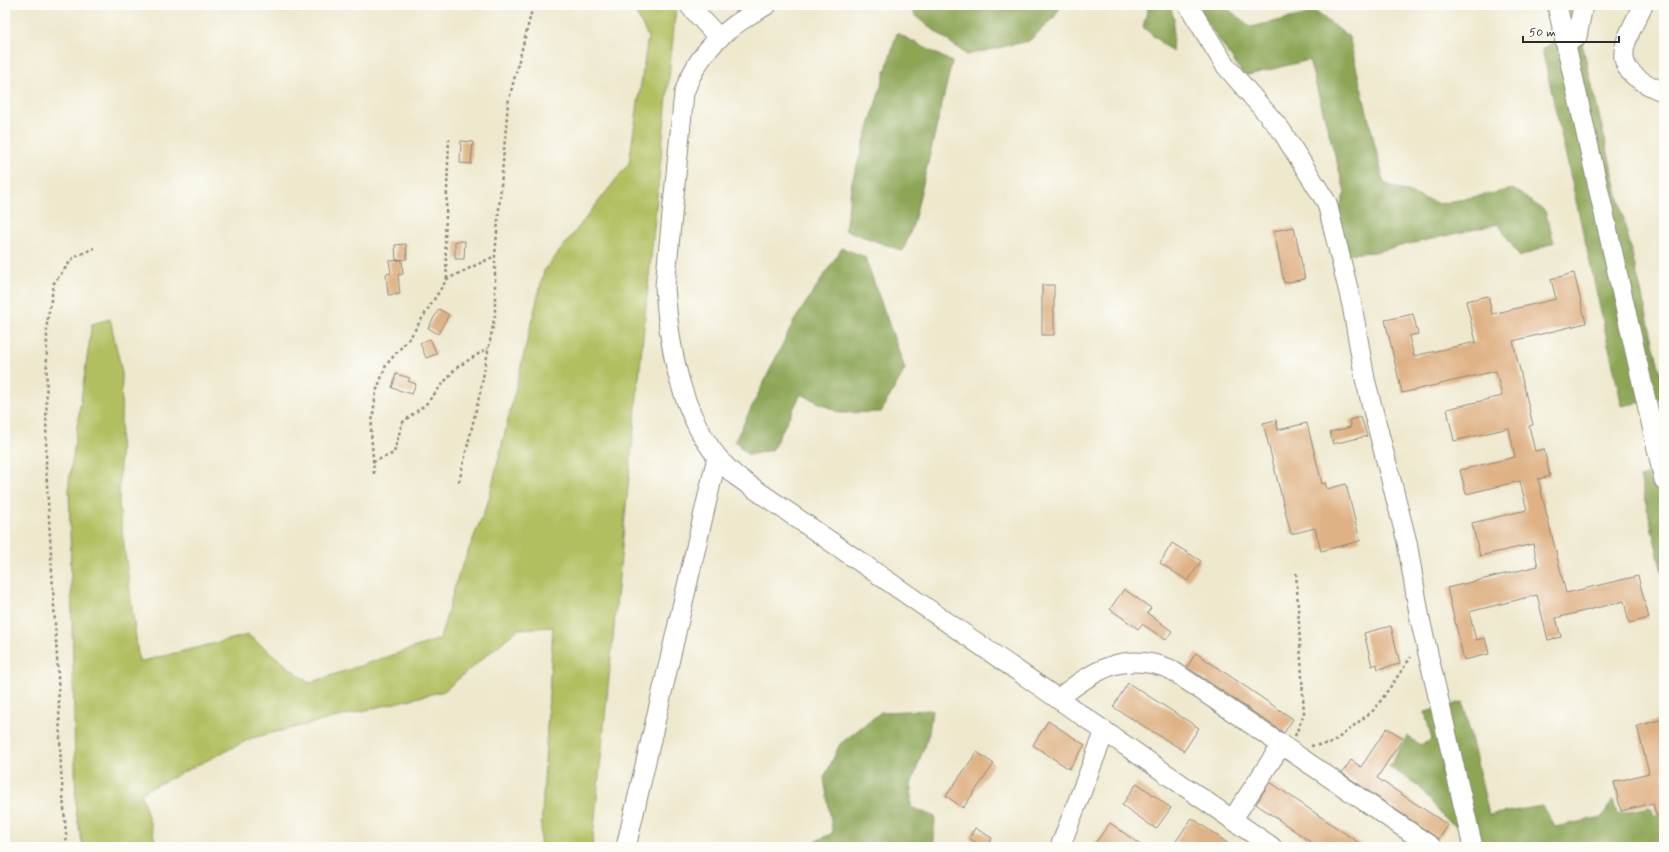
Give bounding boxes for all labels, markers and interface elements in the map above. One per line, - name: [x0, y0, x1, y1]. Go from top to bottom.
- scale bar: [1523, 18, 1619, 44]
- text: 50 m: [1529, 25, 1556, 41]

